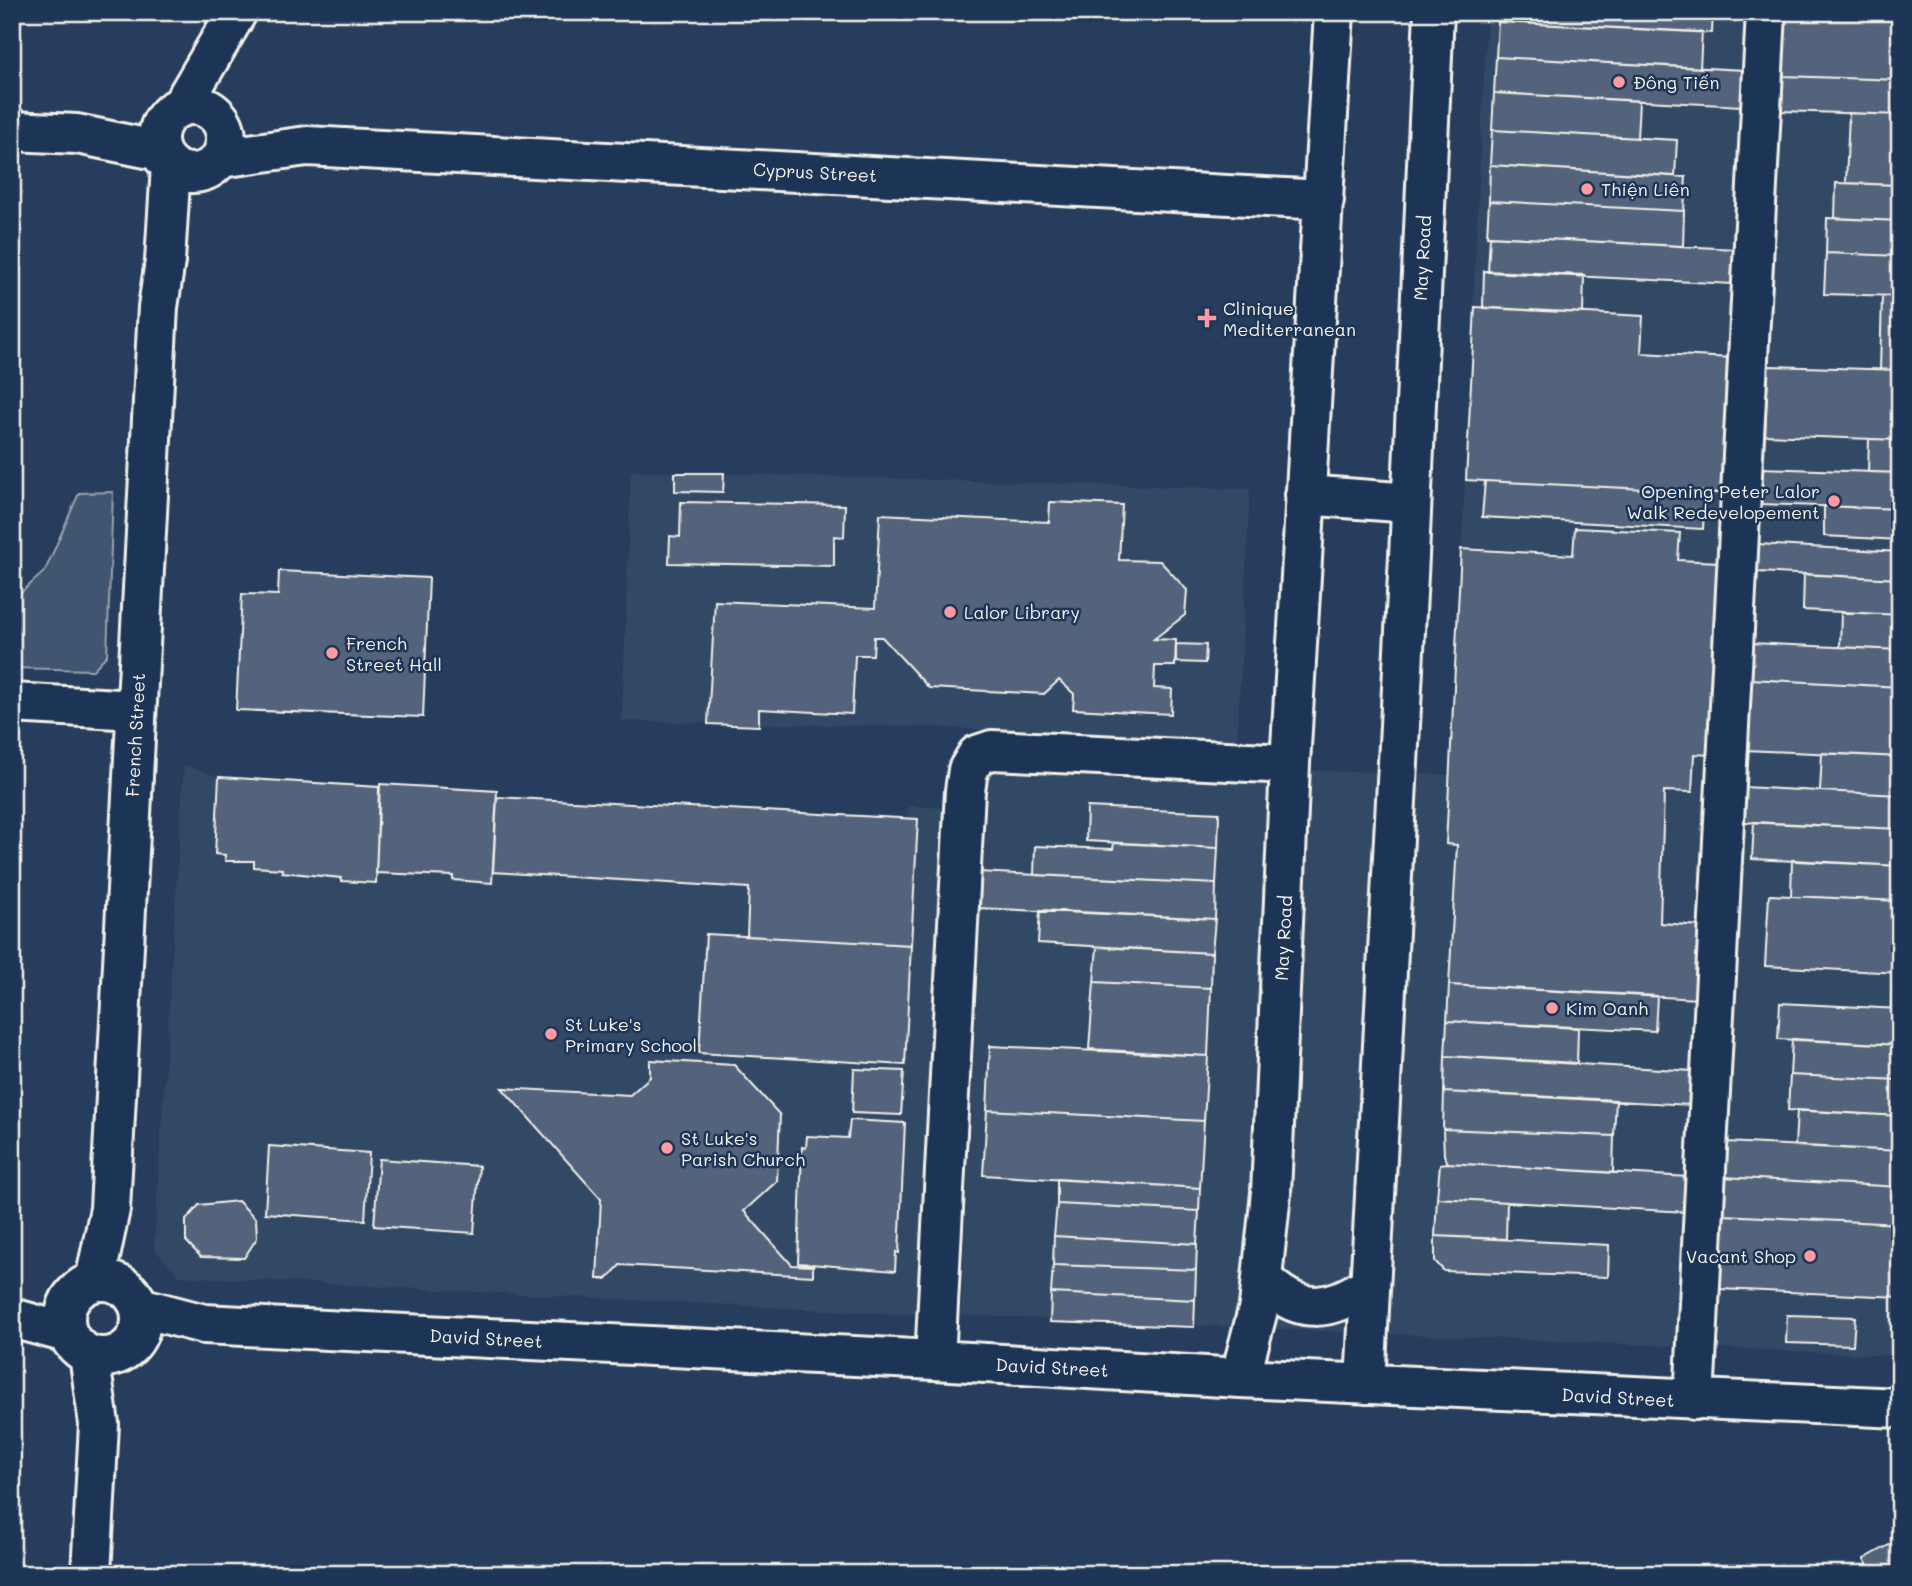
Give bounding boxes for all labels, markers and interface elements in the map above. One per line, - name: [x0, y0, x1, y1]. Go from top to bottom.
- place label: Đông Tiến: [1633, 70, 1719, 94]
- marker: Đông Tiến: [1611, 74, 1627, 90]
- street label: Cyprus Street: [752, 157, 878, 187]
- place label: Thiện Liên: [1601, 177, 1690, 201]
- marker: Thiện Liên: [1579, 181, 1595, 197]
- street label: May Road: [1408, 215, 1436, 301]
- place label: Clinique Mediterranean: [1223, 296, 1356, 341]
- marker: Clinique Mediterranean: [1197, 308, 1217, 328]
- place label: Opening Peter Lalor Walk Redevelopement: [1626, 479, 1820, 524]
- marker: Opening Peter Lalor Walk Redevelopement: [1826, 493, 1842, 509]
- place label: Lalor Library: [964, 600, 1080, 624]
- marker: Lalor Library: [942, 604, 958, 620]
- place label: French Street Hall: [346, 631, 442, 676]
- marker: French Street Hall: [324, 645, 340, 661]
- street label: French Street: [120, 672, 150, 798]
- street label: May Road: [1269, 895, 1297, 981]
- place label: Kim Oanh: [1566, 996, 1648, 1020]
- marker: Kim Oanh: [1544, 1000, 1560, 1016]
- place label: St Luke's Primary School: [565, 1012, 697, 1057]
- marker: St Luke's Primary School: [543, 1026, 559, 1042]
- place label: St Luke's Parish Church: [681, 1126, 805, 1171]
- marker: St Luke's Parish Church: [659, 1140, 675, 1156]
- place label: Vacant Shop: [1686, 1244, 1796, 1268]
- marker: Vacant Shop: [1802, 1248, 1818, 1264]
- street label: David Street: [429, 1323, 543, 1353]
- street label: David Street: [995, 1352, 1109, 1382]
- street label: David Street: [1561, 1382, 1675, 1412]

